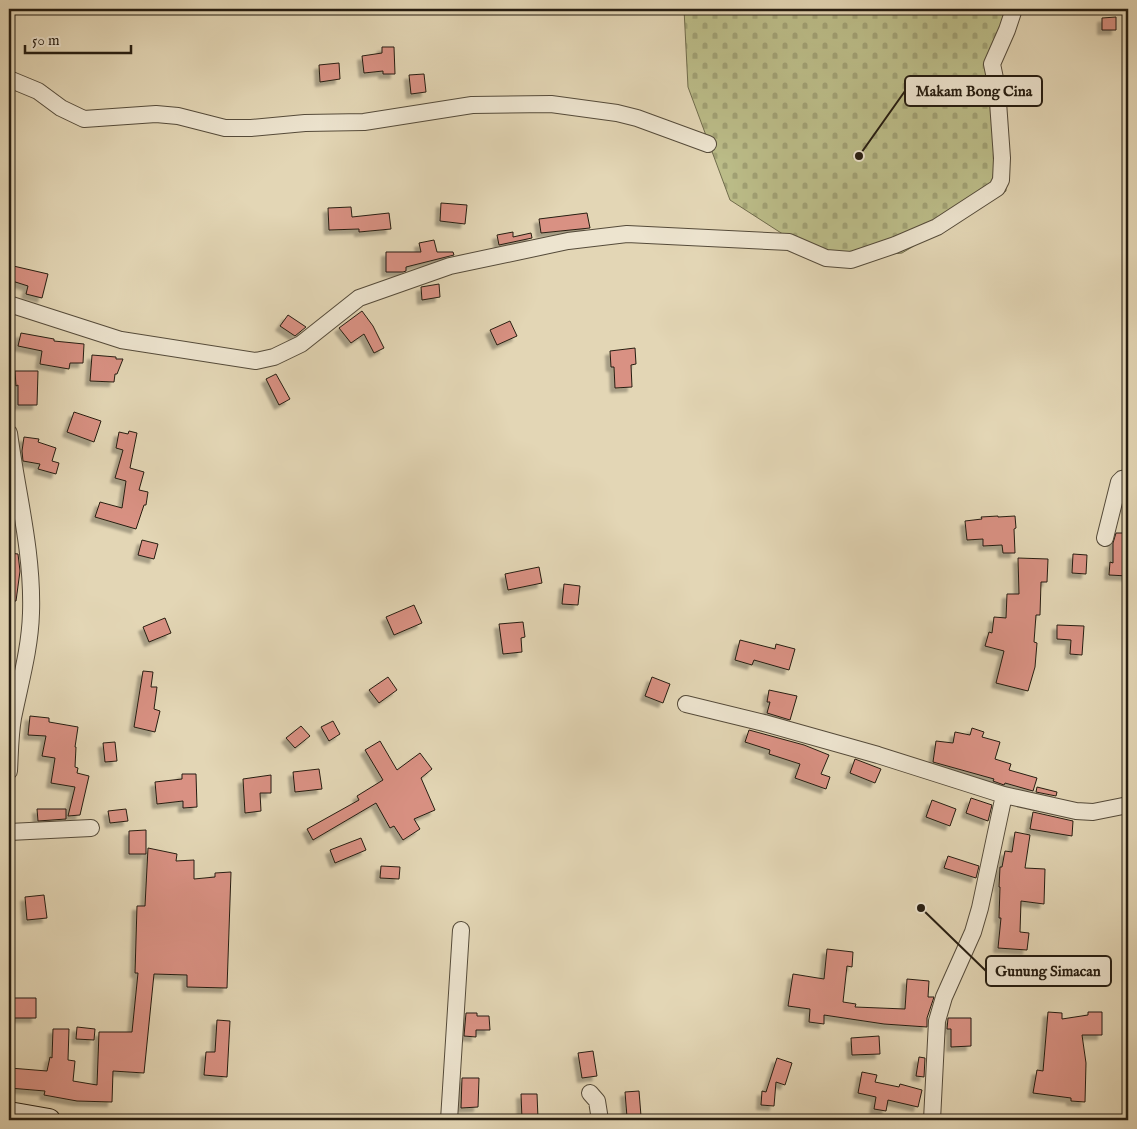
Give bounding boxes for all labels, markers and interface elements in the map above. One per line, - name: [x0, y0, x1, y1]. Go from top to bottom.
- scale bar: [25, 22, 131, 54]
- text: 50 m: [32, 31, 60, 50]
- callout: Makam Bong Cina: [905, 76, 1042, 106]
- text: Makam Bong Cina: [916, 82, 1033, 101]
- callout: Gunung Simacan: [986, 956, 1111, 986]
- text: Gunung Simacan: [995, 962, 1101, 981]

